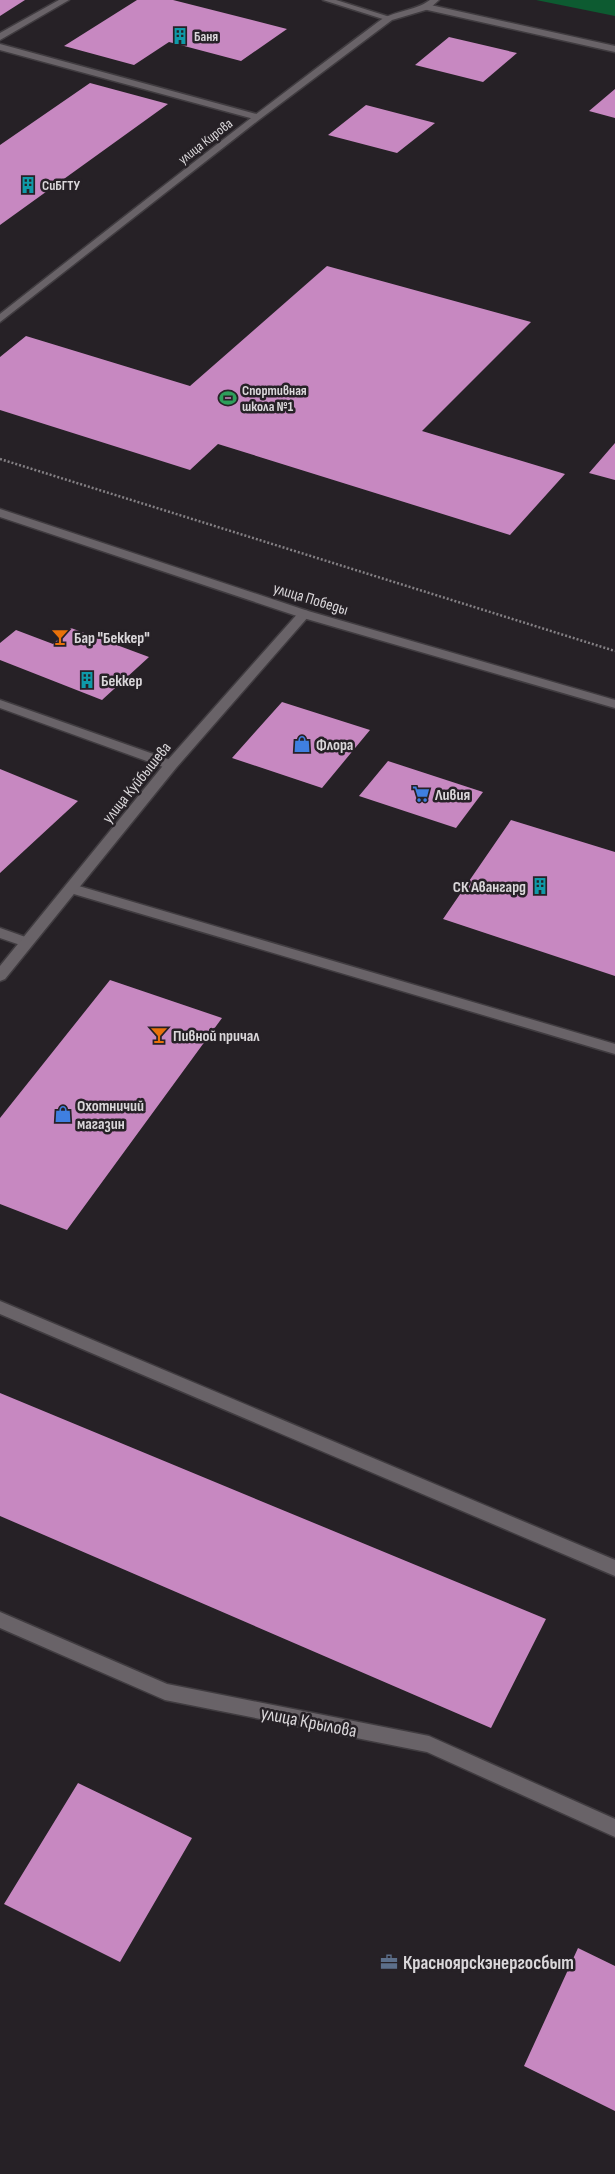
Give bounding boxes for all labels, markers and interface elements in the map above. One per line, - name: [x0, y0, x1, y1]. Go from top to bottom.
- building icon: Баня: [170, 26, 190, 46]
- place label: Баня: [194, 28, 218, 45]
- street label: улица Кирова: [175, 115, 236, 168]
- building icon: СиБГТУ: [18, 175, 38, 195]
- place label: СиБГТУ: [42, 177, 80, 194]
- place label: Спортивная школа №1: [242, 382, 307, 415]
- sports icon: Спортивная школа №1: [218, 388, 238, 408]
- street label: улица Победы: [271, 579, 350, 620]
- bar icon: Бар "Беккер": [50, 627, 70, 647]
- place label: Бар "Беккер": [74, 629, 150, 648]
- building icon: Беккер: [77, 670, 97, 690]
- place label: Беккер: [101, 672, 142, 691]
- shop icon: Флора: [292, 734, 312, 754]
- place label: Флора: [316, 736, 353, 755]
- street label: улица Куйбышева: [99, 739, 176, 827]
- supermarket icon: Ливия: [411, 784, 431, 804]
- place label: Ливия: [434, 786, 470, 805]
- building icon: СК Авангард: [530, 876, 550, 896]
- place label: СК Авангард: [453, 878, 526, 897]
- bar icon: Пивной причал: [149, 1025, 169, 1045]
- place label: Пивной причал: [173, 1027, 260, 1046]
- place label: Охотничий магазин: [77, 1097, 144, 1134]
- shop icon: Охотничий магазин: [53, 1104, 73, 1124]
- street label: улица Крылова: [259, 1702, 359, 1743]
- office icon: Красноярскэнергосбыт: [379, 1952, 399, 1972]
- place label: Красноярскэнергосбыт: [403, 1952, 574, 1975]

